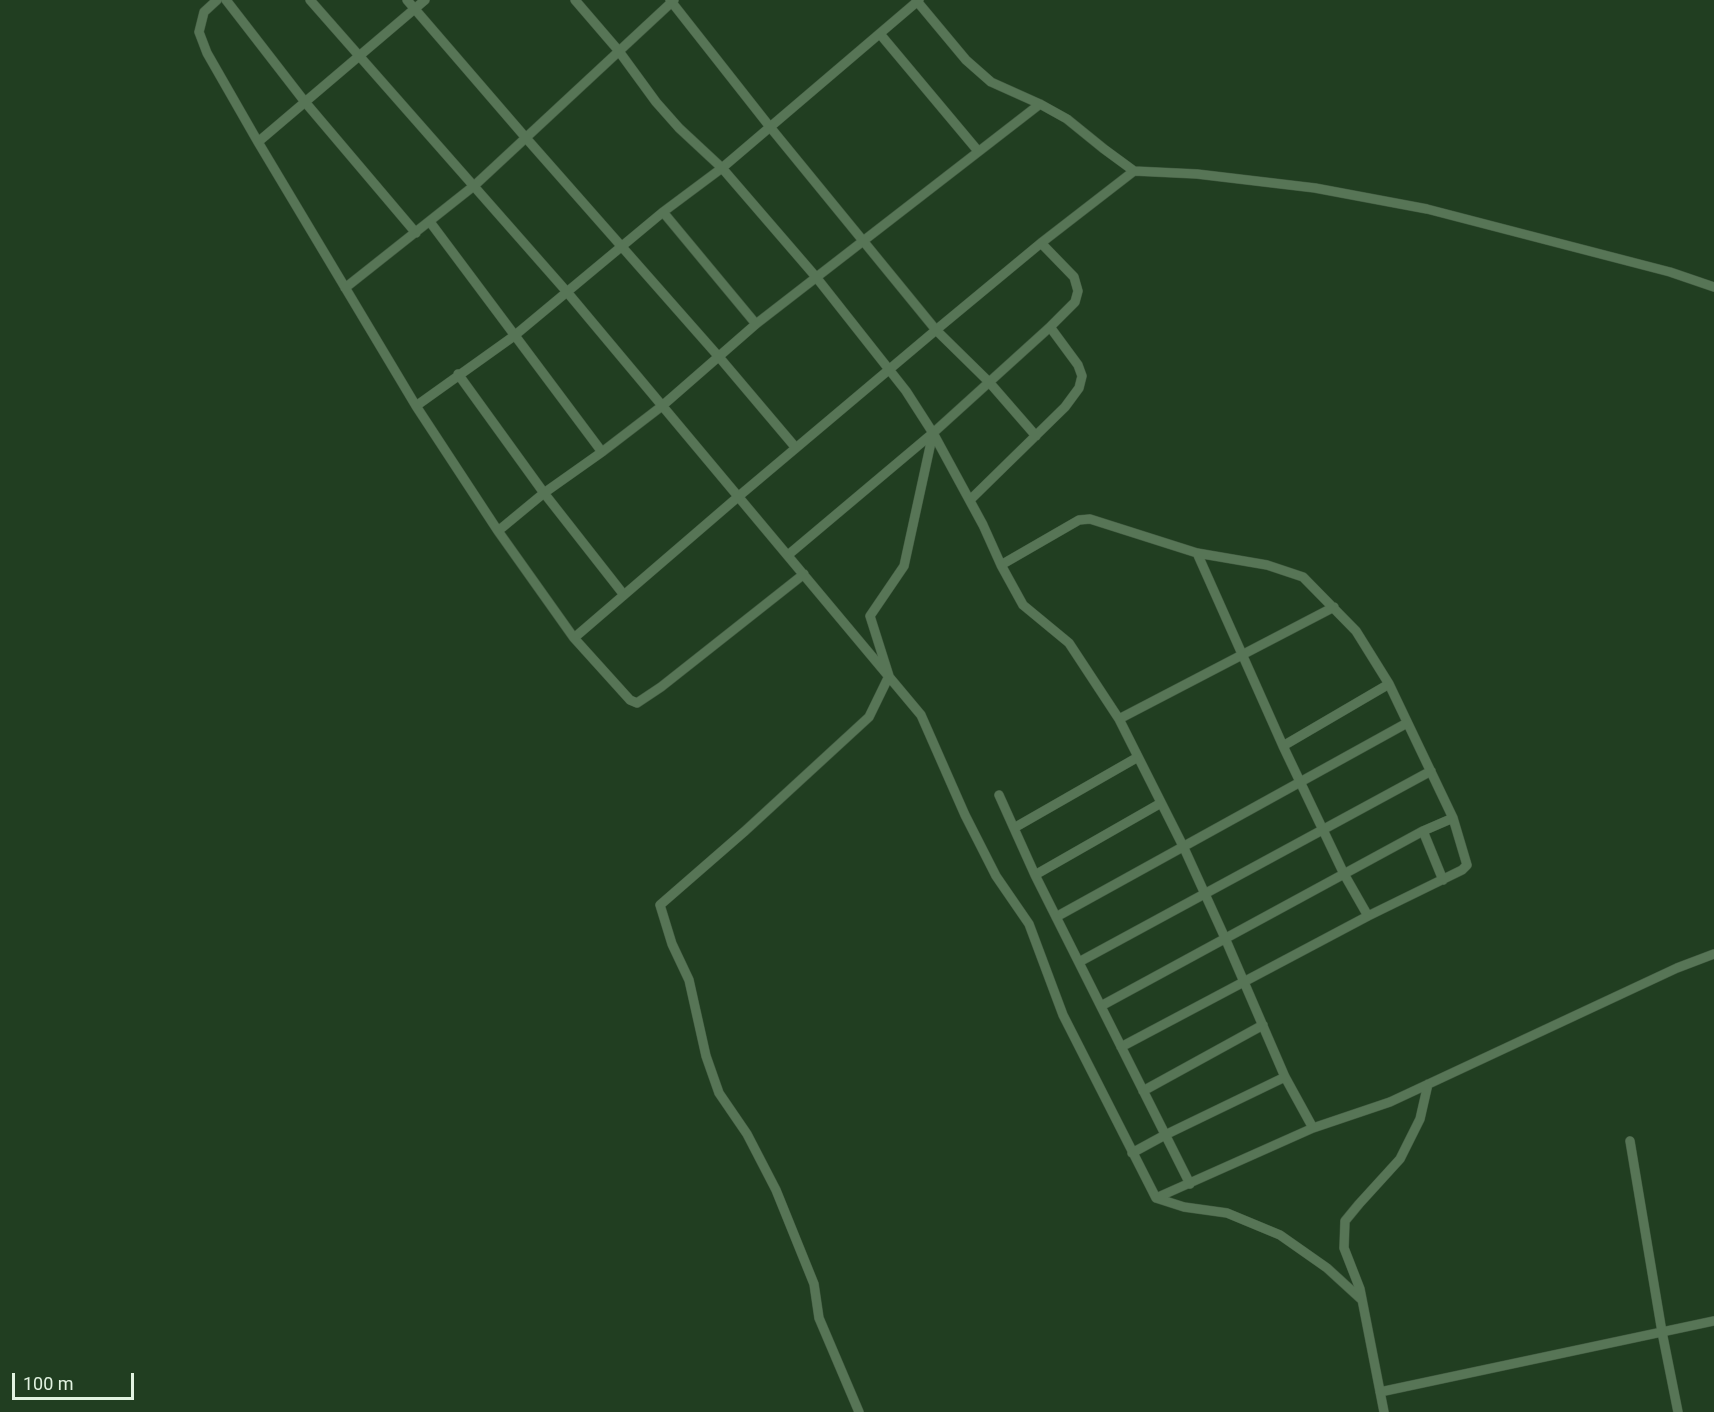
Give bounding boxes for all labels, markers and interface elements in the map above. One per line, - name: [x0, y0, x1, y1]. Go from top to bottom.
- scale bar: [15, 1361, 136, 1399]
- text: 100 m: [23, 1373, 74, 1394]

